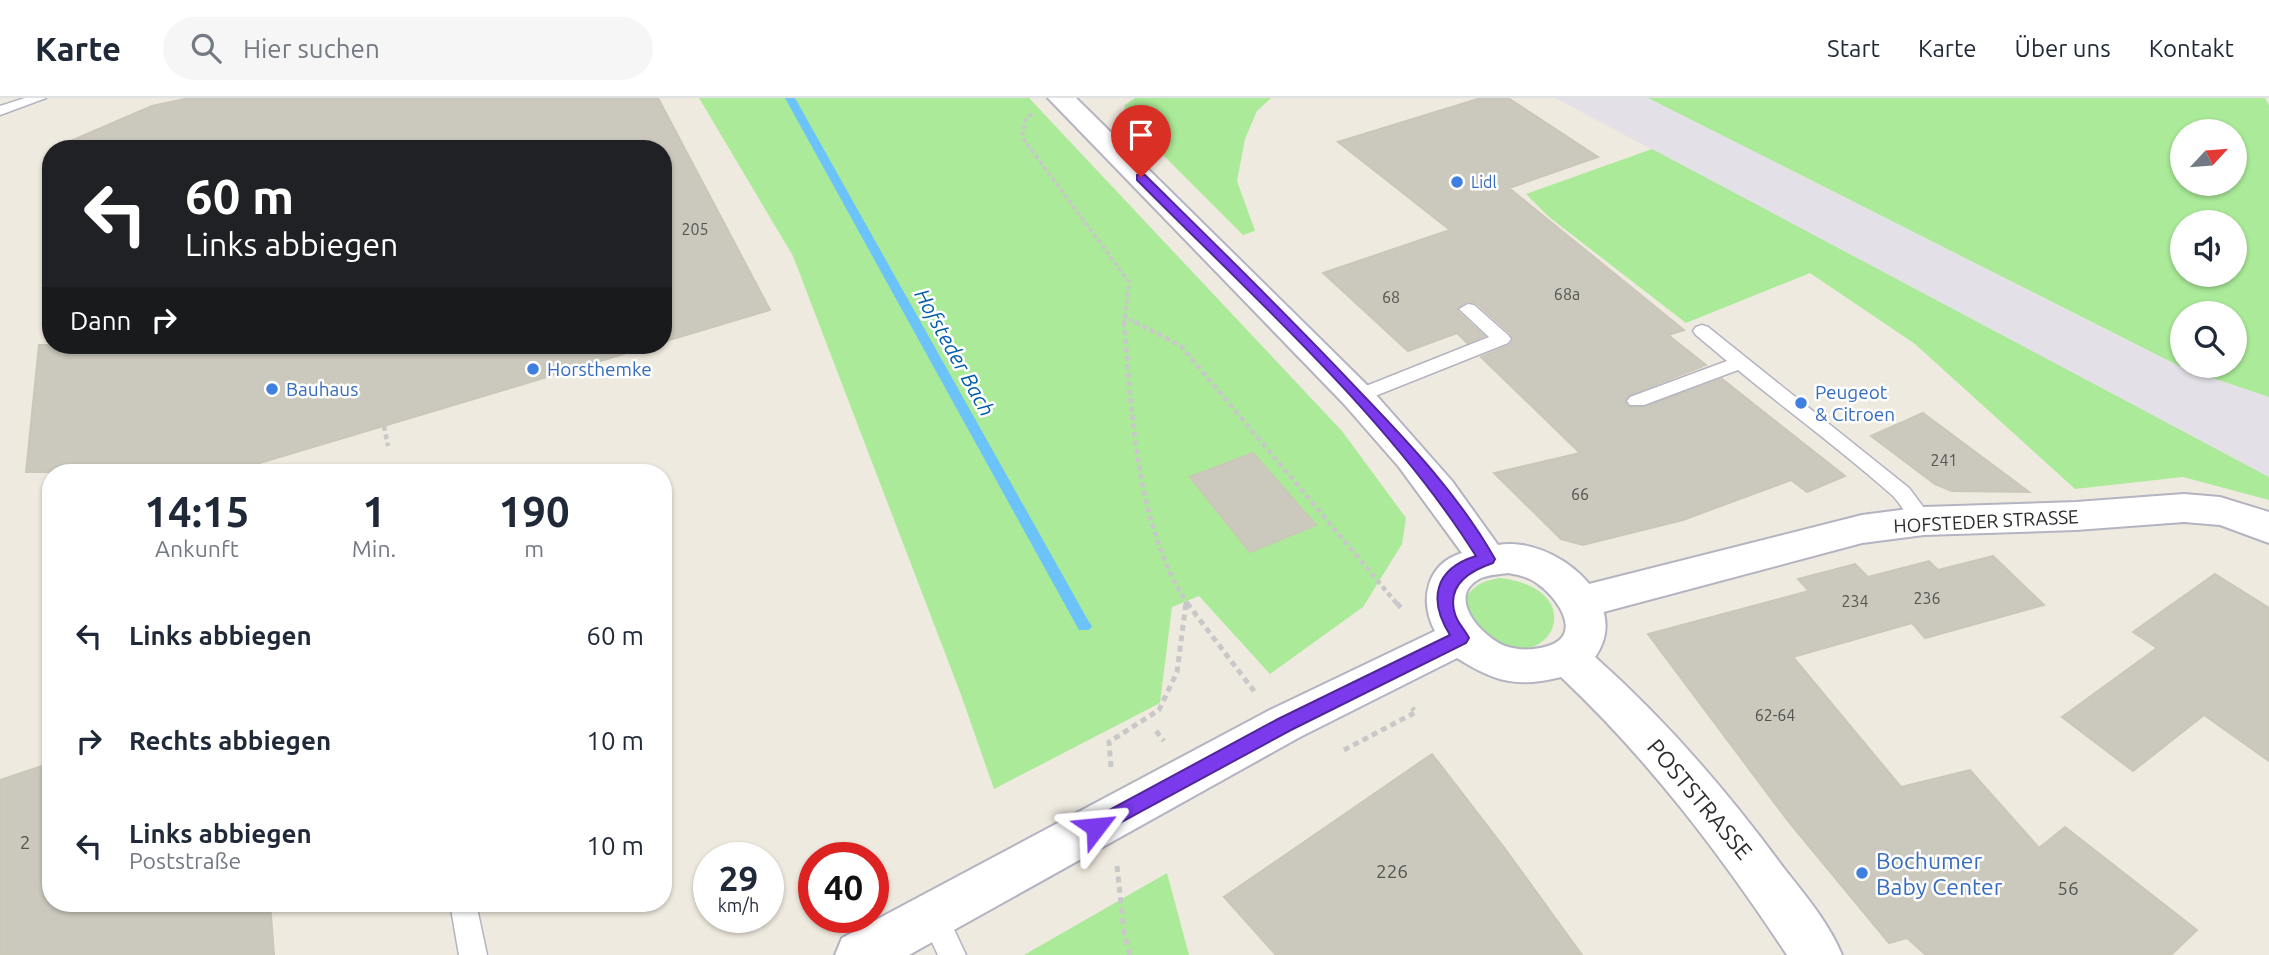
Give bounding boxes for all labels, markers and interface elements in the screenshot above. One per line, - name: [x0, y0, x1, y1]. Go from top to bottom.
- search box: [163, 17, 653, 80]
- icon: search: [187, 29, 225, 67]
- text: Karte: [35, 30, 121, 67]
- text: Hier suchen: [243, 34, 380, 63]
- text: Start: [1827, 35, 1880, 62]
- text: Karte: [1918, 35, 1977, 62]
- text: Über uns: [2015, 35, 2111, 62]
- text: Kontakt: [2149, 35, 2234, 62]
- pin: [1111, 105, 1171, 177]
- icon: arrive: [1122, 116, 1160, 154]
- north arrow: [2170, 119, 2247, 196]
- map controls: [2170, 119, 2247, 378]
- icon: left: [70, 168, 161, 259]
- text: 60 m: [185, 168, 294, 223]
- place label: Lidl: [1471, 173, 1497, 191]
- marker: Lidl: [1449, 174, 1465, 190]
- button: sound: [2170, 210, 2247, 287]
- house number: 205: [681, 220, 709, 238]
- text: Links abbiegen: [185, 226, 398, 262]
- water label: Hofsteder Bach: [910, 284, 1000, 420]
- house number: 68a: [1554, 285, 1580, 303]
- house number: 68: [1382, 288, 1400, 306]
- icon: right: [145, 301, 183, 339]
- button: search: [2170, 301, 2247, 378]
- text: Dann: [70, 306, 131, 335]
- place label: Horsthemke: [547, 358, 652, 380]
- marker: Horsthemke: [525, 361, 541, 377]
- place label: Bauhaus: [286, 378, 358, 400]
- marker: Bauhaus: [264, 381, 280, 397]
- place label: Peugeot & Citroen: [1815, 381, 1895, 425]
- marker: Peugeot & Citroen: [1793, 395, 1809, 411]
- house number: 241: [1930, 451, 1958, 469]
- house number: 66: [1571, 485, 1589, 503]
- text: 14:15: [144, 488, 249, 535]
- text: 1: [362, 488, 386, 535]
- text: 190: [499, 488, 570, 535]
- street label: HOFSTEDER STRASSE: [1893, 505, 2079, 537]
- text: Ankunft: [155, 536, 239, 561]
- text: Min.: [352, 536, 396, 561]
- text: m: [524, 536, 544, 561]
- house number: 236: [1913, 589, 1941, 607]
- house number: 234: [1841, 592, 1869, 610]
- icon: left: [70, 617, 108, 655]
- text: Links abbiegen: [129, 621, 312, 650]
- text: 60 m: [586, 621, 644, 650]
- house number: 62-64: [1755, 706, 1795, 724]
- icon: right: [70, 722, 108, 760]
- text: Rechts abbiegen: [129, 726, 331, 755]
- text: 10 m: [586, 726, 644, 755]
- street label: POSTSTRASSE: [1643, 734, 1757, 864]
- position arrow: [1059, 790, 1133, 864]
- text: Links abbiegen: [129, 819, 312, 848]
- icon: left: [70, 827, 108, 865]
- house number: 2: [20, 831, 30, 853]
- text: 10 m: [586, 831, 644, 860]
- speed limit sign: 40: [798, 842, 889, 933]
- text: Poststraße: [129, 848, 241, 873]
- place label: Bochumer Baby Center: [1876, 848, 2003, 899]
- text: 29: [719, 858, 758, 898]
- house number: 226: [1376, 860, 1408, 882]
- marker: Bochumer Baby Center: [1854, 865, 1870, 881]
- house number: 56: [2057, 877, 2079, 899]
- text: km/h: [718, 895, 759, 915]

